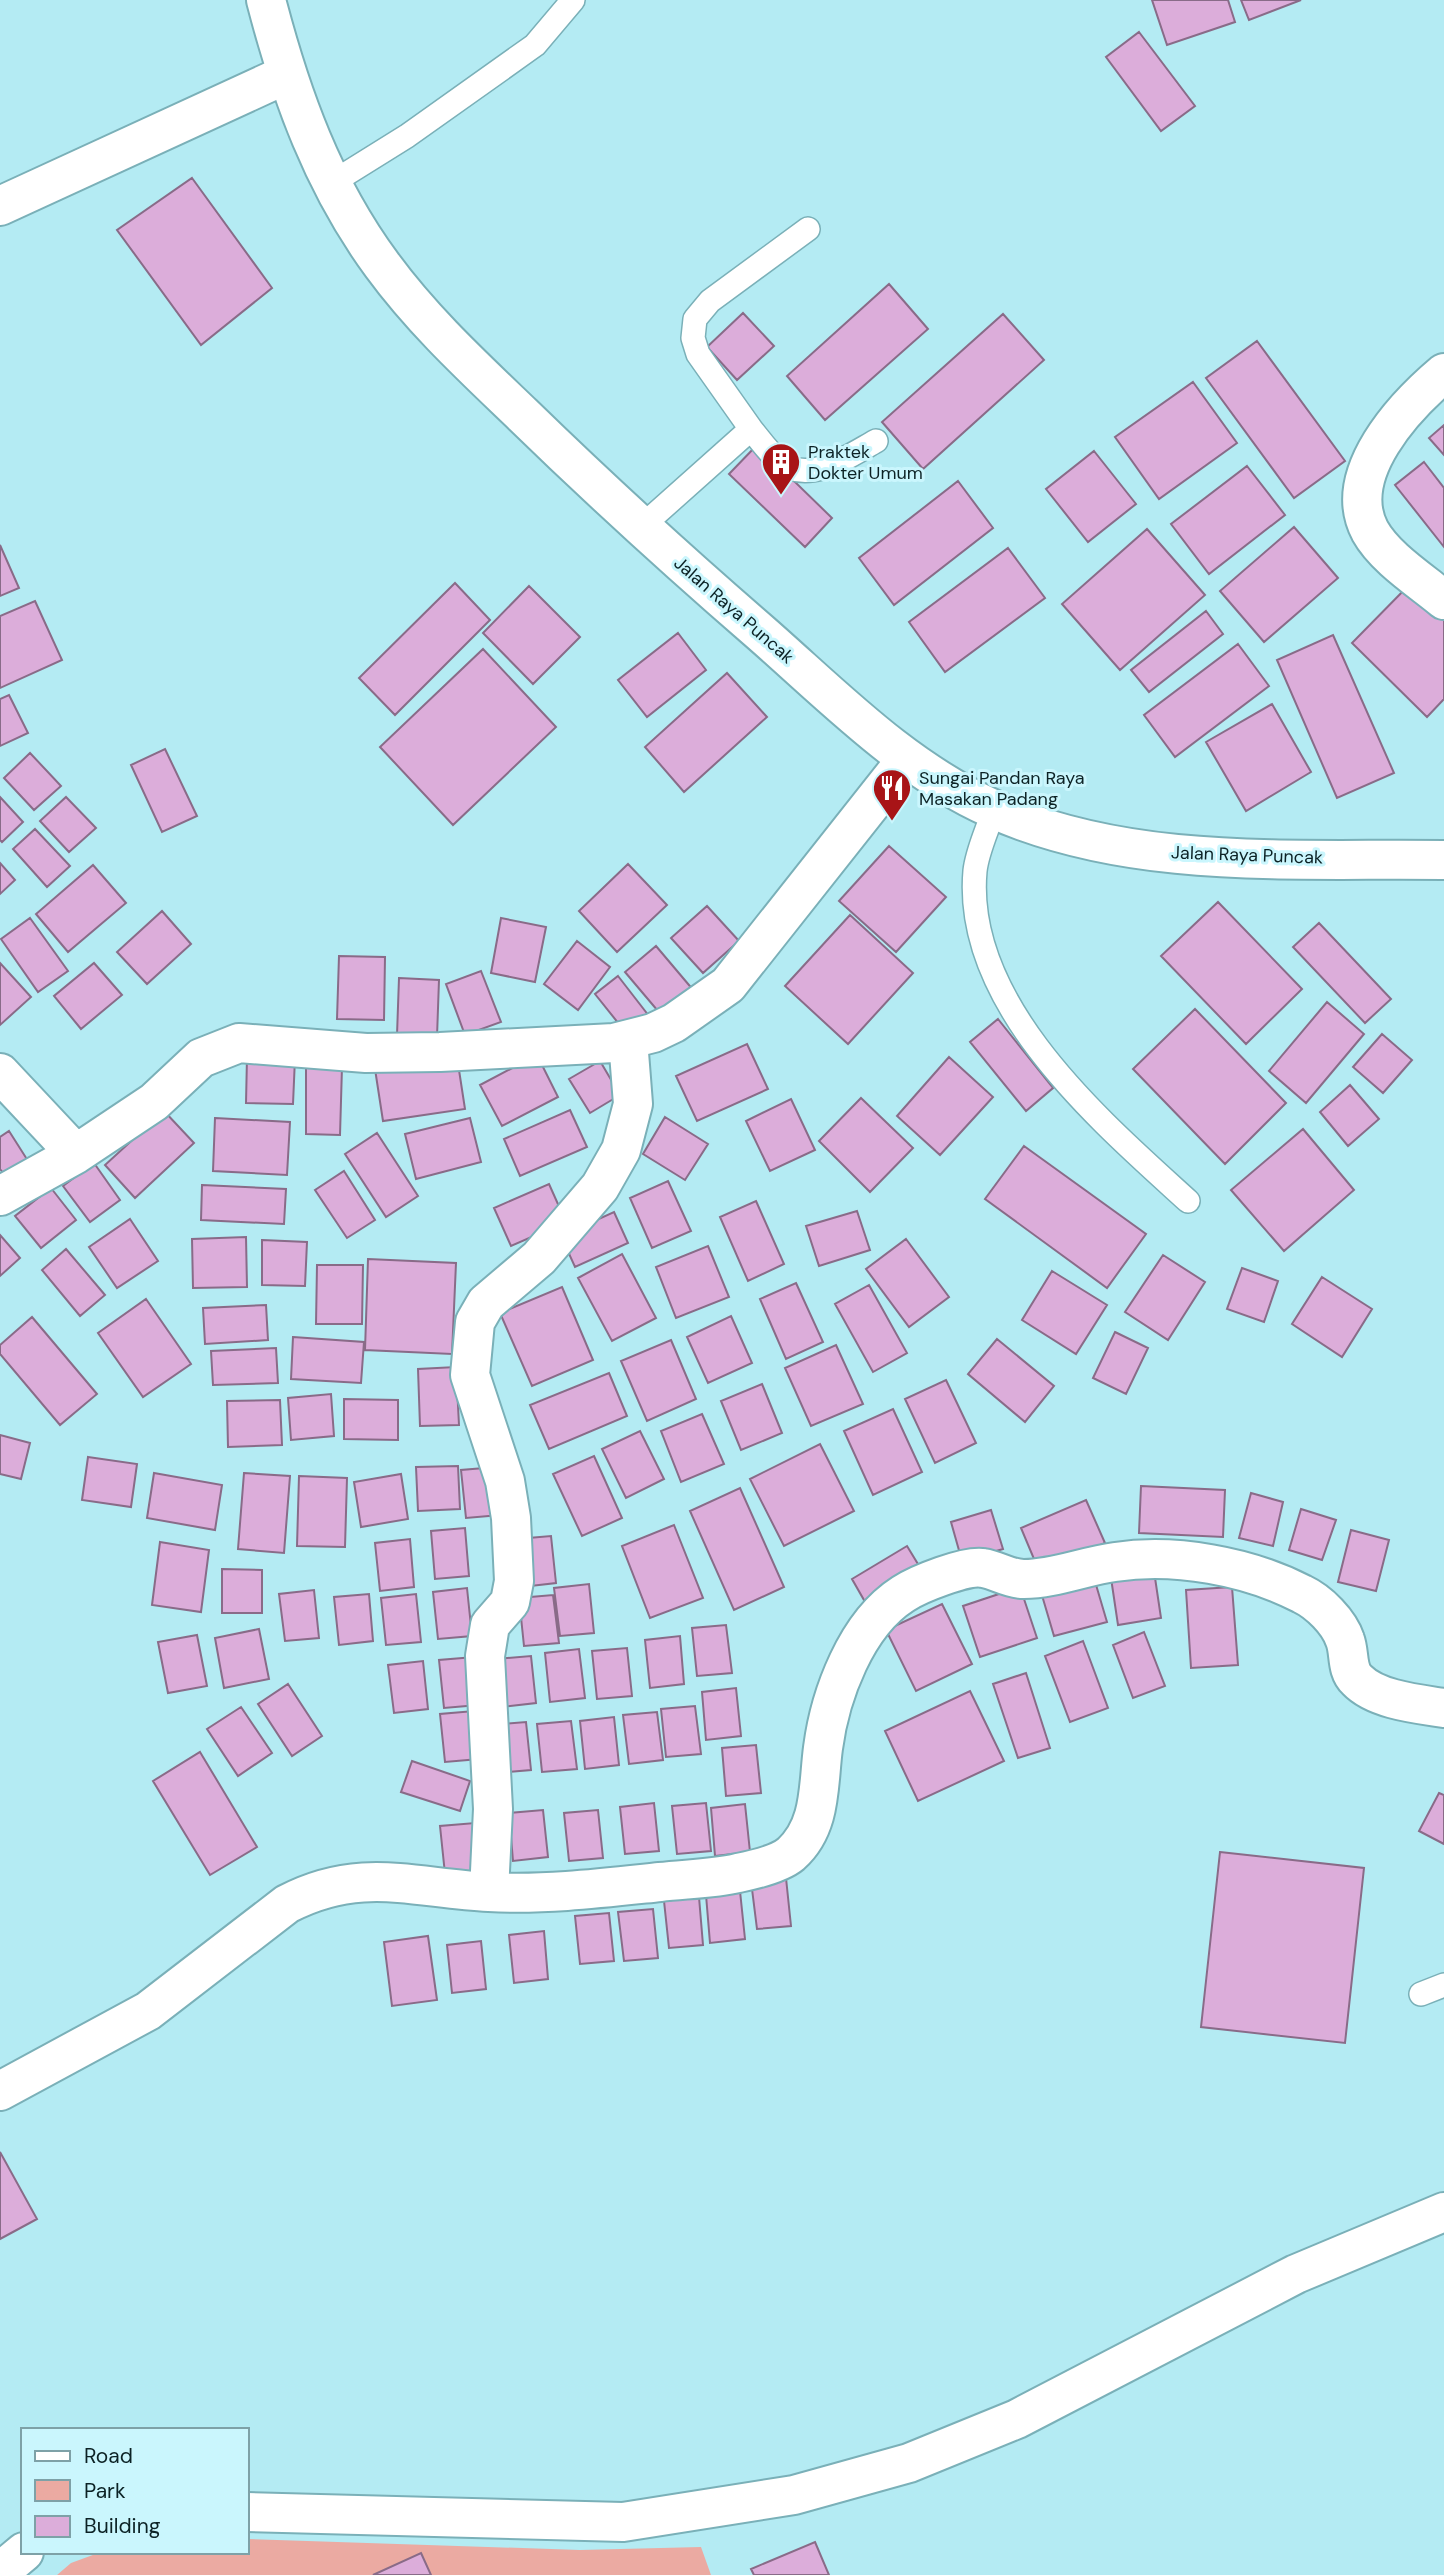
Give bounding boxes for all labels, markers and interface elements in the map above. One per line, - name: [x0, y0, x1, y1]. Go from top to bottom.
- place label: Praktek Dokter Umum: [808, 440, 923, 485]
- building icon: Praktek Dokter Umum: [760, 441, 802, 496]
- street label: Jalan Raya Puncak: [669, 551, 799, 669]
- place label: Sungai Pandan Raya Masakan Padang: [919, 766, 1085, 811]
- restaurant icon: Sungai Pandan Raya Masakan Padang: [871, 767, 913, 822]
- street label: Jalan Raya Puncak: [1171, 840, 1323, 870]
- legend: [21, 2428, 248, 2554]
- text: Road: [84, 2442, 133, 2470]
- text: Park: [84, 2477, 126, 2505]
- text: Building: [84, 2512, 161, 2540]

